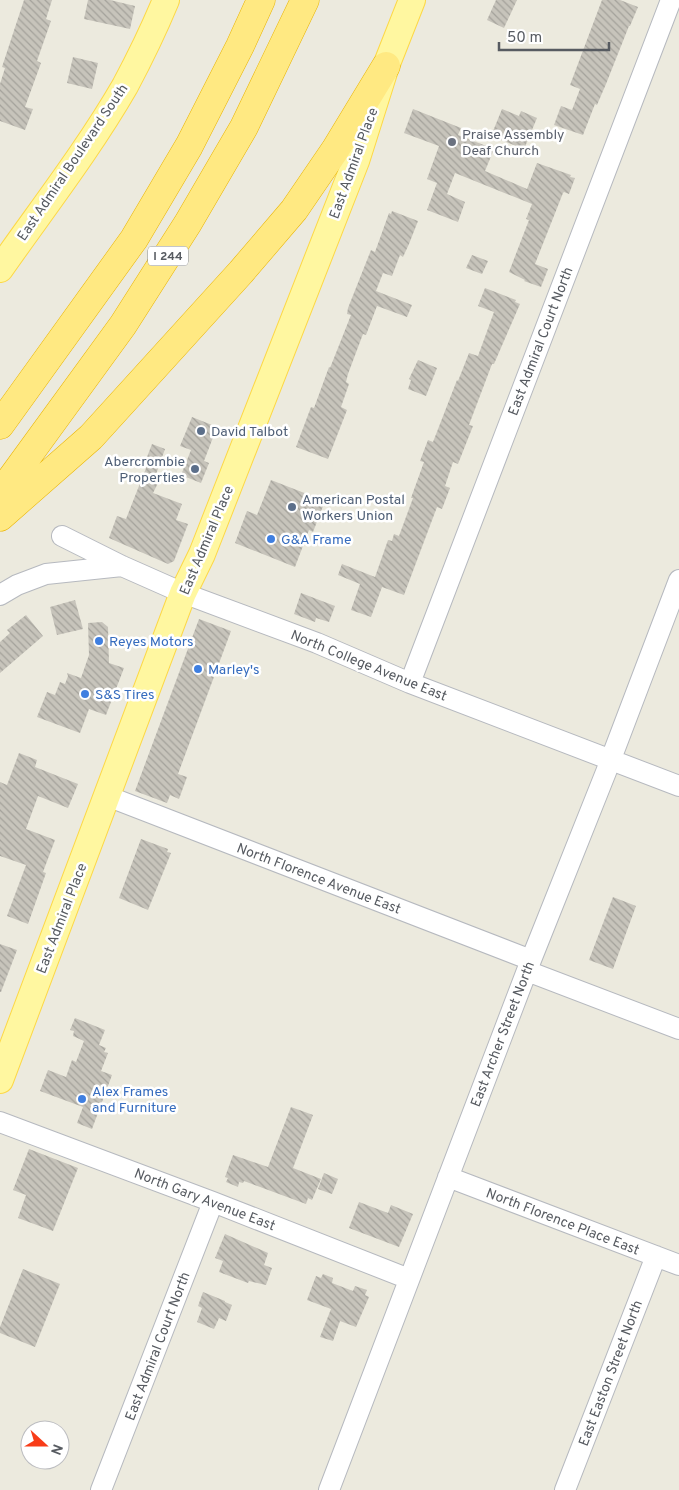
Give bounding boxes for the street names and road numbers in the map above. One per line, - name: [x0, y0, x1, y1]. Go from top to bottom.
- street label: East Admiral Boulevard South: [14, 81, 132, 245]
- street label: East Admiral Place: [326, 106, 382, 221]
- road number: I 244: [148, 247, 188, 266]
- street label: East Admiral Court North: [505, 265, 578, 418]
- street label: East Admiral Place: [177, 483, 238, 598]
- street label: North College Avenue East: [288, 627, 449, 706]
- street label: North Florence Avenue East: [234, 840, 403, 919]
- street label: East Admiral Place: [34, 861, 91, 976]
- street label: East Archer Street North: [468, 959, 539, 1110]
- street label: North Gary Avenue East: [131, 1166, 277, 1235]
- street label: North Florence Place East: [483, 1185, 642, 1260]
- street label: East Admiral Court North: [122, 1270, 195, 1423]
- street label: East Easton Street North: [576, 1298, 647, 1449]

